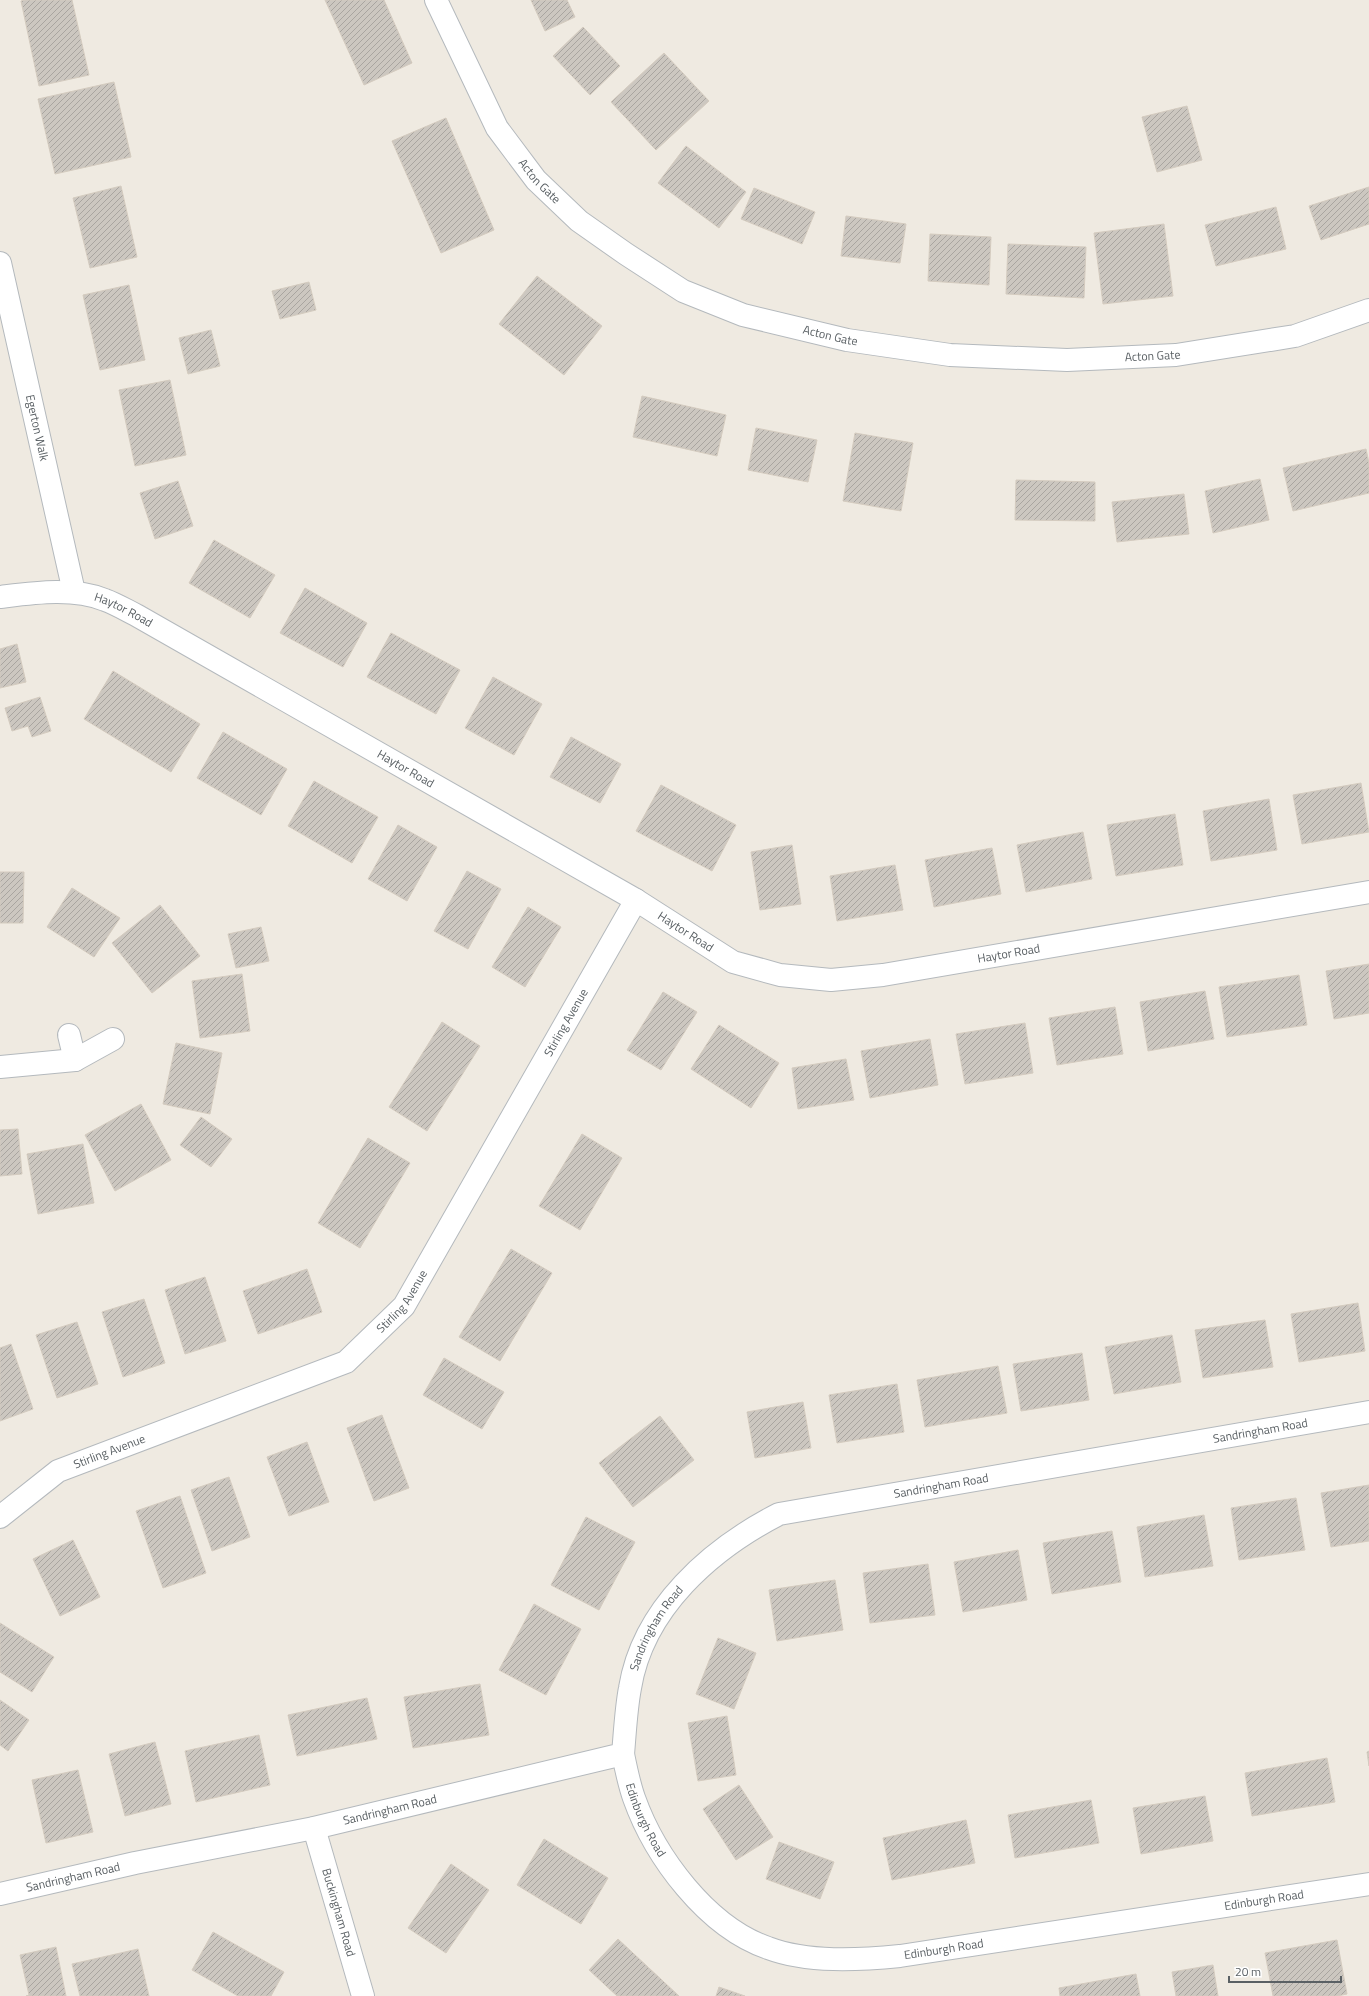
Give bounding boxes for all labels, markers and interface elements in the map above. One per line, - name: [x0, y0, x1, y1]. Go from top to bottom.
- street label: Acton Gate: [514, 154, 565, 208]
- street label: Acton Gate: [801, 320, 859, 350]
- street label: Acton Gate: [1124, 344, 1182, 366]
- street label: Egerton Walk: [21, 393, 54, 463]
- street label: Haytor Road: [92, 587, 157, 632]
- street label: Haytor Road: [374, 744, 438, 792]
- street label: Haytor Road: [654, 906, 718, 956]
- street label: Haytor Road: [976, 938, 1041, 968]
- street label: Stirling Avenue: [538, 985, 593, 1060]
- street label: Stirling Avenue: [372, 1266, 432, 1337]
- street label: Sandringham Road: [1211, 1413, 1309, 1448]
- street label: Stirling Avenue: [70, 1429, 148, 1473]
- street label: Sandringham Road: [892, 1468, 990, 1503]
- street label: Sandringham Road: [624, 1581, 687, 1673]
- street label: Edinburgh Road: [621, 1781, 671, 1860]
- street label: Sandringham Road: [341, 1789, 439, 1830]
- street label: Sandringham Road: [24, 1857, 122, 1897]
- street label: Buckingham Road: [317, 1866, 361, 1959]
- street label: Edinburgh Road: [1223, 1884, 1305, 1915]
- street label: Edinburgh Road: [903, 1933, 985, 1964]
- scale bar: [1229, 1958, 1341, 1984]
- text: 20 m: [1235, 1962, 1261, 1981]

